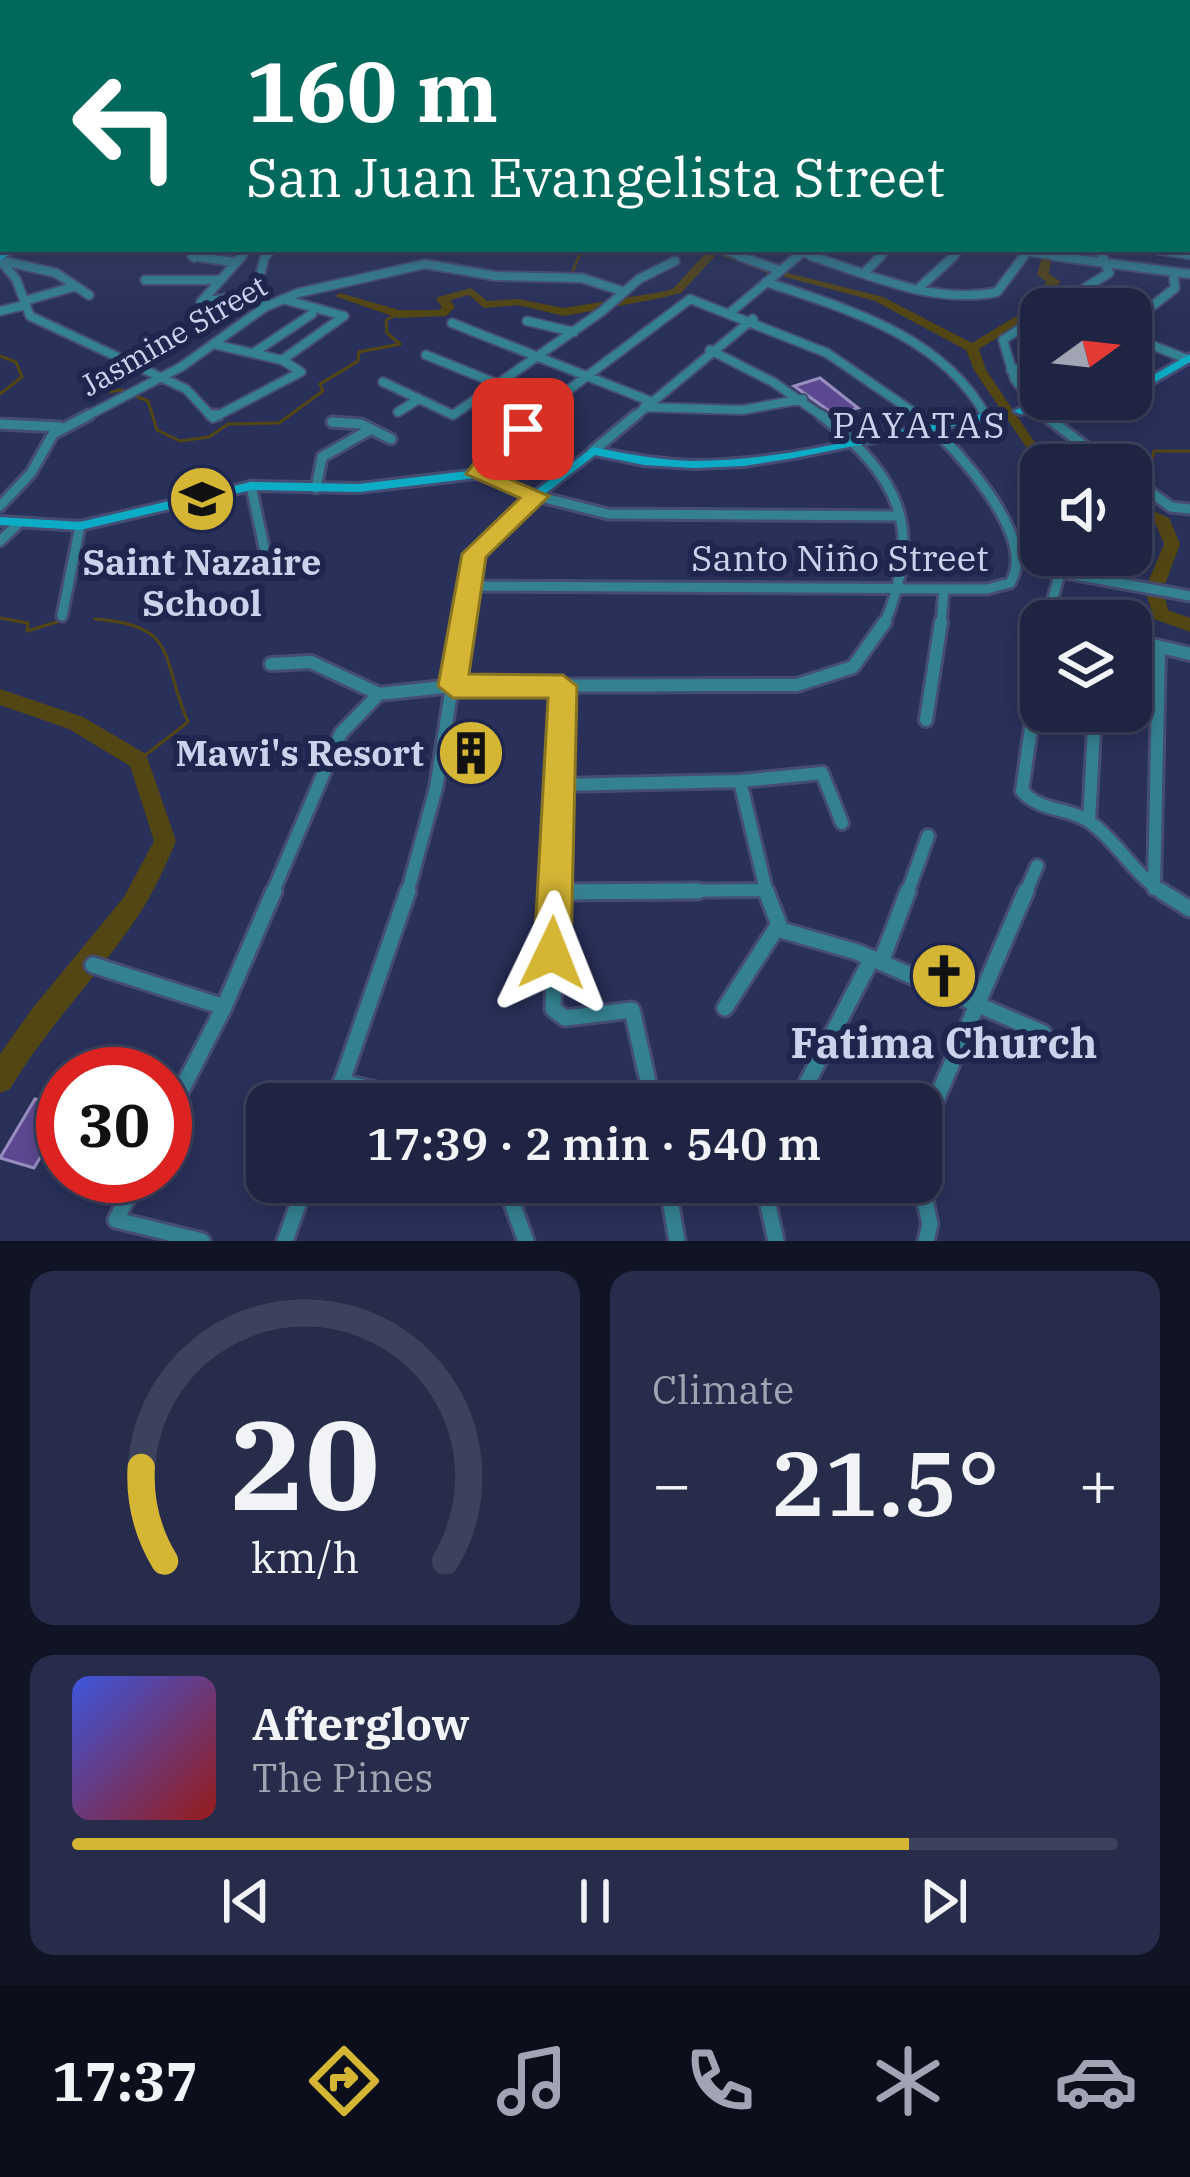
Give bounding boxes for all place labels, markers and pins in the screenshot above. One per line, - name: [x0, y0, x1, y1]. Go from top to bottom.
- pin: [472, 378, 574, 480]
- school or university icon: Saint Nazaire School: [167, 464, 237, 534]
- place label: Saint Nazaire School: [83, 538, 321, 626]
- building icon: Mawi's Resort: [436, 718, 506, 788]
- place label: Mawi's Resort: [175, 729, 424, 776]
- church icon: Fatima Church: [909, 941, 979, 1011]
- place label: Fatima Church: [791, 1015, 1097, 1070]

